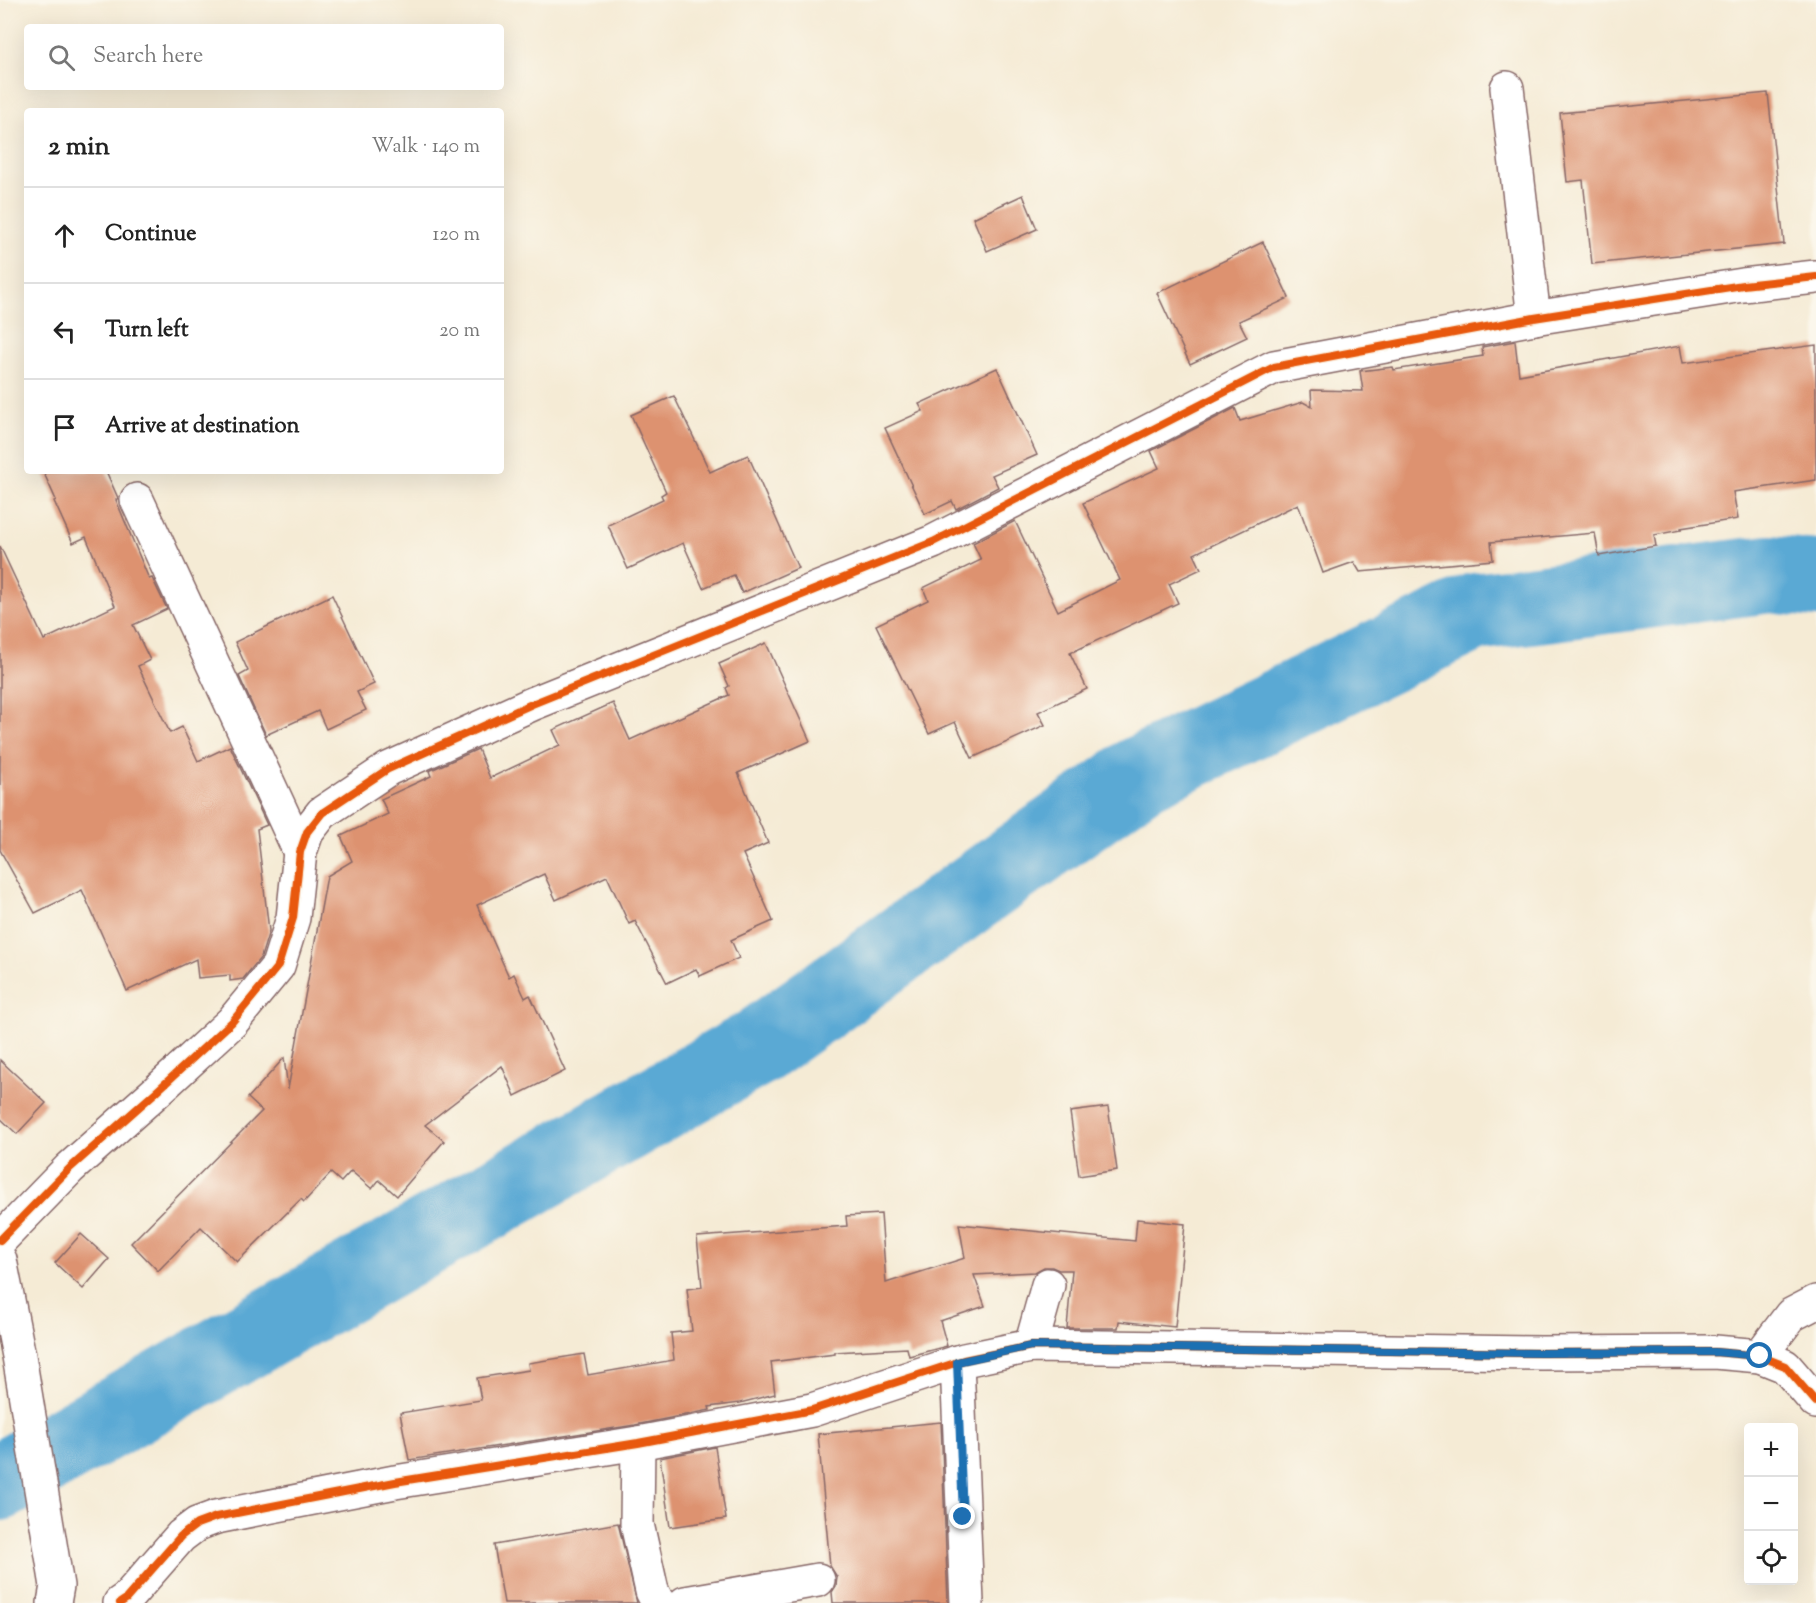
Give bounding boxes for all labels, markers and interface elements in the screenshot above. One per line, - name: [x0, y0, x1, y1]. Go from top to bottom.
- search box: [24, 24, 504, 90]
- icon: search: [45, 41, 78, 74]
- text: Search here: [93, 41, 203, 73]
- text: 2 min: [48, 129, 110, 166]
- text: Walk · 140 m: [371, 133, 480, 162]
- icon: ahead: [48, 219, 81, 252]
- text: Continue: [105, 219, 196, 251]
- text: 120 m: [432, 221, 480, 250]
- icon: left: [48, 315, 81, 348]
- text: Turn left: [105, 315, 188, 347]
- text: 20 m: [439, 317, 480, 346]
- icon: arrive: [48, 411, 81, 444]
- text: Arrive at destination: [105, 411, 300, 443]
- route start: [1746, 1342, 1772, 1368]
- map controls: [1744, 1423, 1798, 1585]
- button: +: [1744, 1423, 1798, 1477]
- button: −: [1744, 1477, 1798, 1531]
- route end: [949, 1503, 975, 1529]
- button: locate: [1744, 1531, 1798, 1585]

